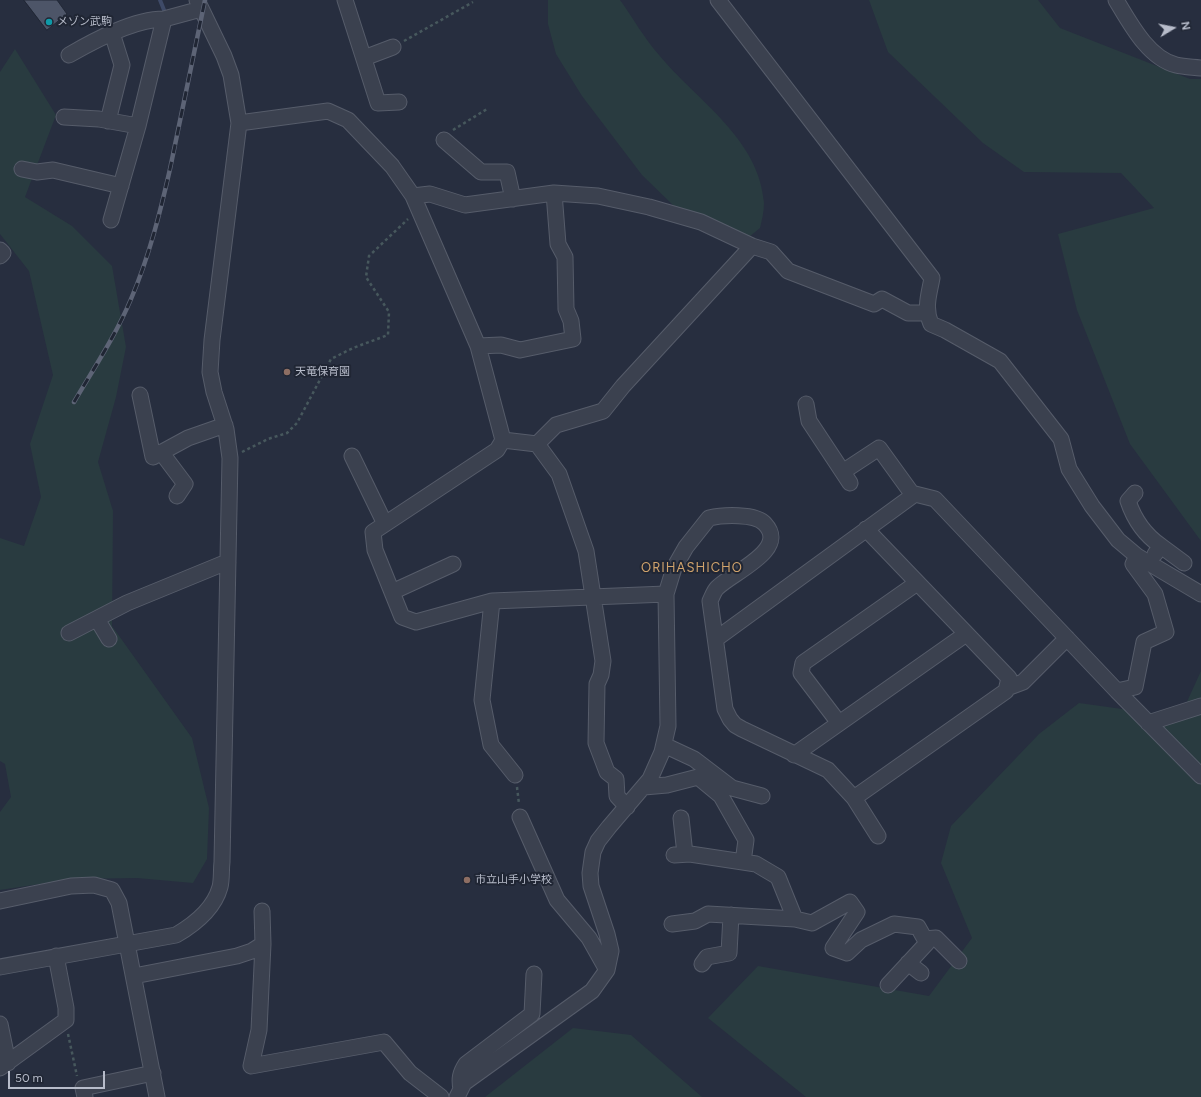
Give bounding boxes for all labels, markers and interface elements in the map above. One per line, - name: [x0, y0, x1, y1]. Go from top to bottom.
- north arrow: [1153, 8, 1193, 48]
- place label: メゾン武駒: [57, 15, 112, 29]
- marker: メゾン武駒: [44, 17, 54, 27]
- text: N: [1178, 20, 1192, 31]
- place label: 天竜保育園: [295, 365, 350, 379]
- marker: 天竜保育園: [282, 367, 292, 377]
- district label: ORIHASHICHO: [641, 560, 743, 576]
- place label: 市立山手小学校: [475, 873, 552, 887]
- marker: 市立山手小学校: [462, 875, 472, 885]
- scale bar: [10, 1063, 107, 1089]
- text: 50 m: [15, 1071, 43, 1085]

